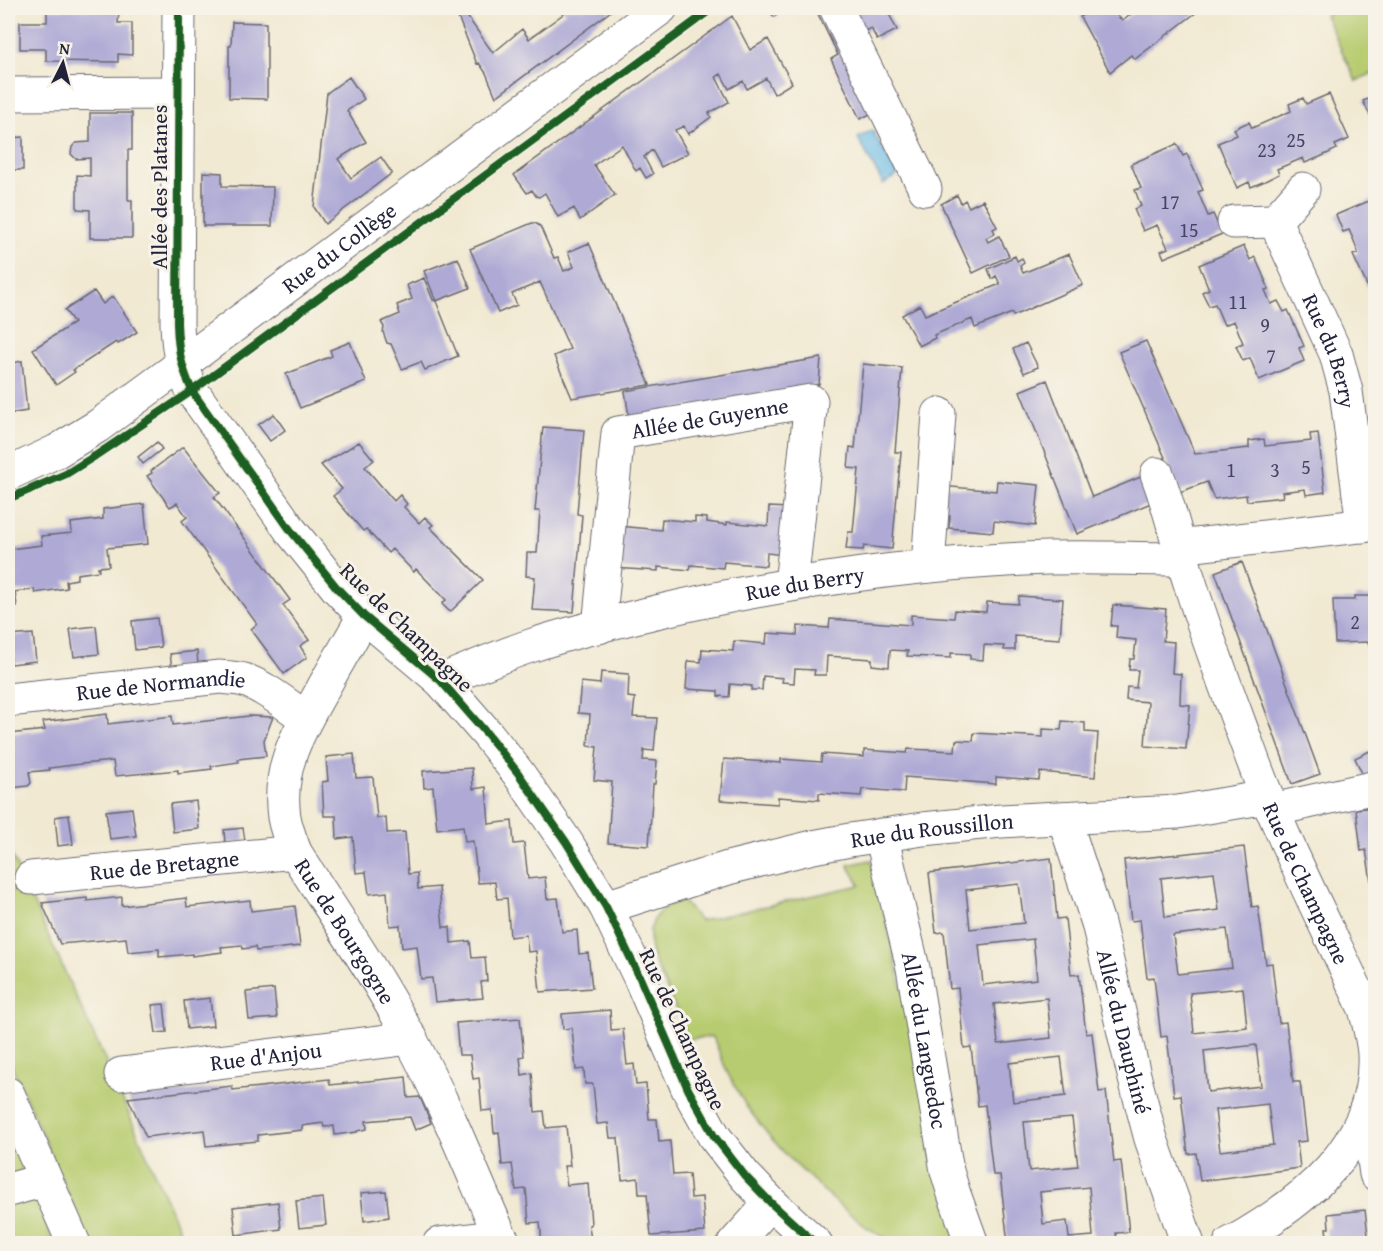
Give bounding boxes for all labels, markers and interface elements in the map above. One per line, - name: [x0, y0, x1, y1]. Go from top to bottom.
- north arrow: [33, 33, 93, 93]
- text: N: [58, 36, 71, 61]
- street label: Allée des Platanes: [143, 105, 175, 269]
- house number: 25: [1286, 125, 1306, 154]
- house number: 23: [1257, 135, 1277, 164]
- house number: 17: [1160, 187, 1180, 216]
- street label: Rue du Collège: [275, 194, 403, 301]
- house number: 15: [1179, 215, 1199, 244]
- house number: 11: [1228, 287, 1248, 316]
- street label: Rue du Berry: [1294, 288, 1364, 410]
- house number: 9: [1260, 310, 1270, 339]
- house number: 7: [1266, 341, 1276, 370]
- street label: Allée de Guyenne: [629, 389, 791, 447]
- house number: 5: [1301, 452, 1311, 481]
- house number: 1: [1226, 455, 1236, 484]
- house number: 3: [1270, 455, 1280, 484]
- street label: Rue de Champagne: [333, 555, 481, 699]
- street label: Rue du Berry: [743, 558, 867, 609]
- house number: 2: [1350, 607, 1360, 636]
- street label: Rue de Normandie: [75, 661, 249, 708]
- street label: Rue de Champagne: [1255, 797, 1358, 969]
- street label: Rue du Roussillon: [848, 804, 1015, 856]
- street label: Rue de Bretagne: [88, 842, 241, 888]
- street label: Rue de Bourgogne: [287, 852, 404, 1010]
- street label: Rue de Champagne: [631, 943, 735, 1115]
- street label: Allée du Dauphiné: [1089, 946, 1160, 1117]
- street label: Allée du Languedoc: [894, 948, 956, 1131]
- street label: Rue d'Anjou: [208, 1033, 324, 1079]

